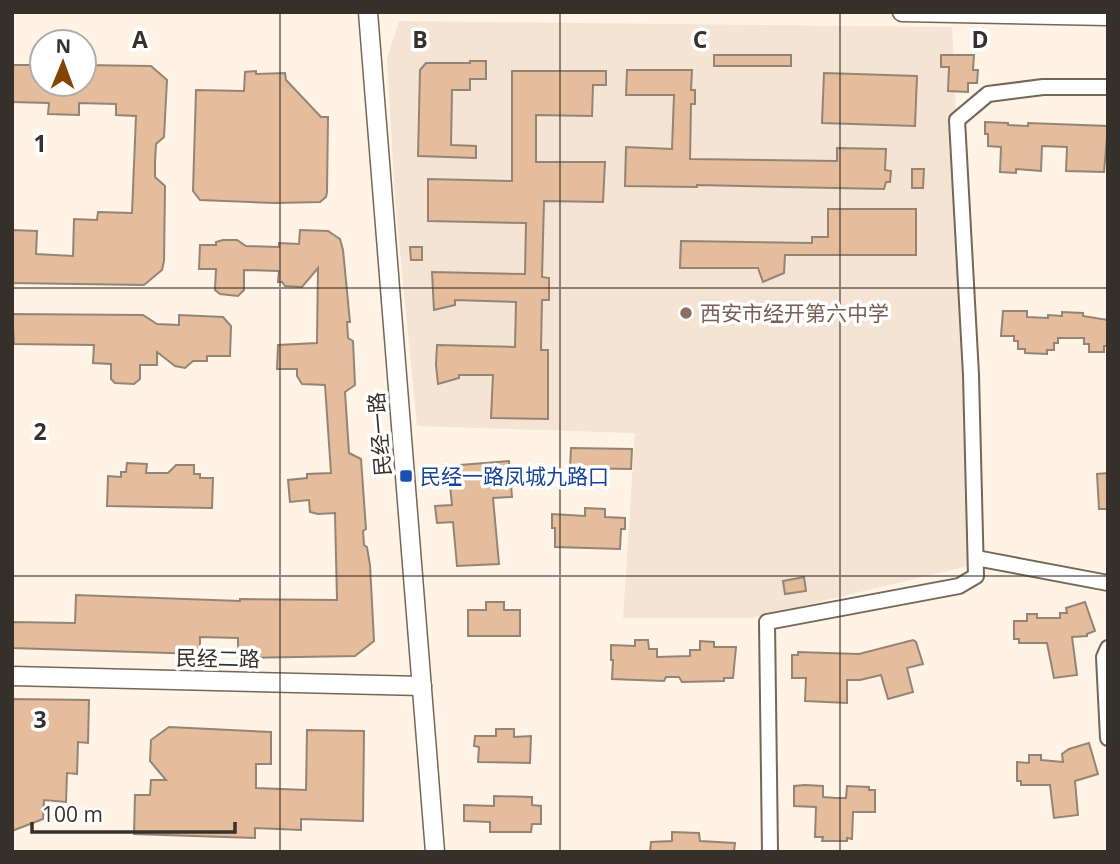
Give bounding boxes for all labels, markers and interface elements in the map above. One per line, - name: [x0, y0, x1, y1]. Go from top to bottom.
- text: A: [132, 23, 148, 55]
- text: B: [412, 23, 428, 55]
- text: C: [693, 23, 707, 55]
- text: D: [971, 23, 989, 55]
- north arrow: [28, 28, 98, 98]
- text: N: [55, 33, 71, 59]
- text: 1: [33, 127, 47, 159]
- place label: 西安市经开第六中学: [700, 299, 889, 327]
- marker: 西安市经开第六中学: [678, 305, 694, 321]
- street label: 民经一路: [361, 391, 397, 477]
- text: 2: [33, 415, 47, 447]
- place label: 民经一路凤城九路口: [420, 462, 609, 490]
- marker: 民经一路凤城九路口: [398, 468, 414, 484]
- street label: 民经二路: [176, 643, 260, 673]
- text: 3: [33, 703, 47, 735]
- scale bar: [32, 790, 234, 834]
- text: 100 m: [42, 800, 103, 828]

